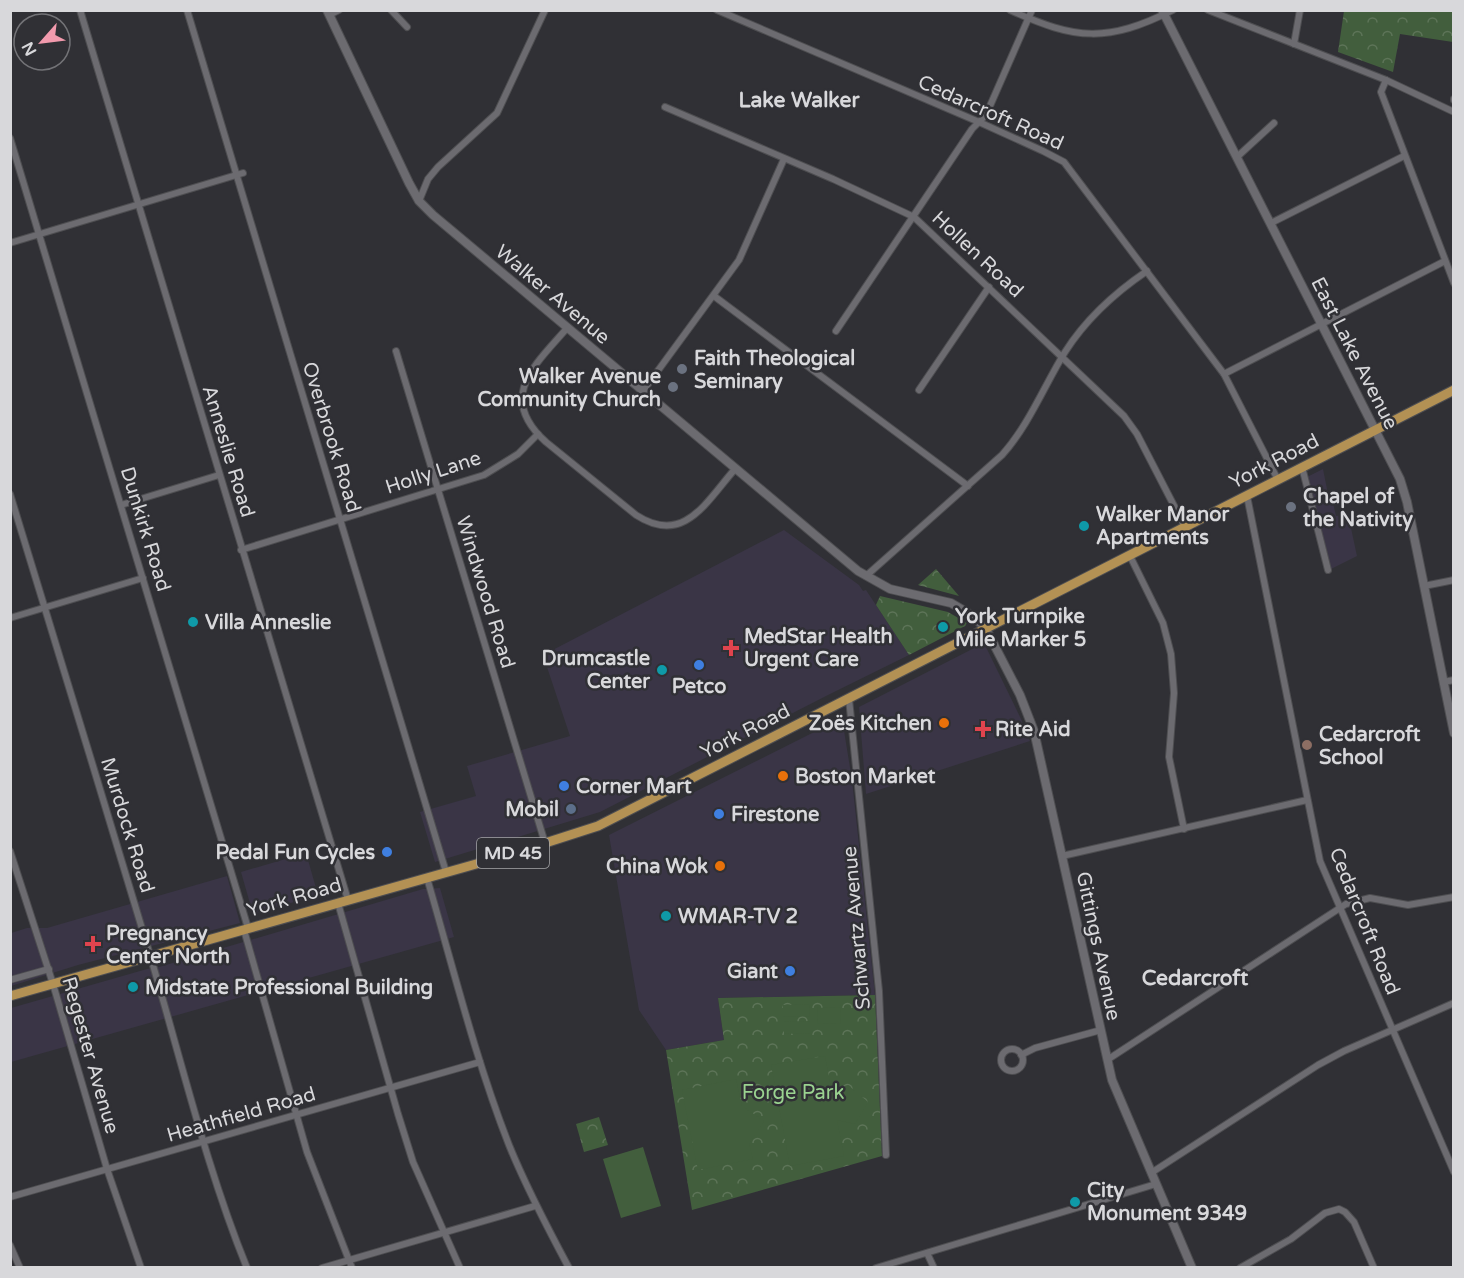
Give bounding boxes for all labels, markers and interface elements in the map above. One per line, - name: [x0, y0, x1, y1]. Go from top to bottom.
- north arrow: [12, 12, 72, 72]
- text: N: [18, 38, 41, 59]
- street label: Cedarcroft Road: [914, 70, 1067, 156]
- district label: Lake Walker: [738, 88, 861, 113]
- street label: Hollen Road: [927, 206, 1028, 303]
- street label: Walker Avenue: [490, 240, 615, 350]
- street label: East Lake Avenue: [1305, 273, 1403, 434]
- place label: Faith Theological Seminary: [694, 347, 855, 394]
- street label: Overbrook Road: [297, 359, 365, 516]
- marker: Faith Theological Seminary: [675, 362, 689, 376]
- place label: Walker Avenue Community Church: [477, 365, 661, 412]
- marker: Walker Avenue Community Church: [666, 380, 680, 394]
- street label: Anneslie Road: [197, 382, 260, 520]
- street label: York Road: [1226, 429, 1323, 495]
- street label: Holly Lane: [382, 446, 484, 500]
- street label: Dunkirk Road: [115, 464, 175, 595]
- place label: Chapel of the Nativity: [1303, 485, 1413, 532]
- marker: Chapel of the Nativity: [1284, 500, 1298, 514]
- place label: Walker Manor Apartments: [1096, 503, 1229, 550]
- street label: Windwood Road: [450, 513, 520, 671]
- marker: Walker Manor Apartments: [1077, 519, 1091, 533]
- place label: York Turnpike Mile Marker 5: [955, 605, 1086, 652]
- place label: Villa Anneslie: [205, 611, 331, 635]
- marker: Villa Anneslie: [186, 615, 200, 629]
- marker: York Turnpike Mile Marker 5: [936, 620, 950, 634]
- place label: MedStar Health Urgent Care: [744, 625, 893, 672]
- marker: MedStar Health Urgent Care: [722, 639, 740, 657]
- place label: Drumcastle Center: [542, 647, 650, 694]
- marker: Petco: [692, 658, 706, 672]
- marker: Drumcastle Center: [655, 663, 669, 677]
- place label: Petco: [672, 675, 726, 699]
- street label: York Road: [697, 699, 794, 765]
- place label: Zoës Kitchen: [809, 712, 932, 736]
- marker: Zoës Kitchen: [937, 716, 951, 730]
- place label: Rite Aid: [995, 718, 1071, 742]
- marker: Rite Aid: [976, 722, 990, 736]
- place label: Cedarcroft School: [1319, 723, 1421, 770]
- marker: Cedarcroft School: [1300, 738, 1314, 752]
- street label: Murdock Road: [95, 755, 159, 896]
- place label: Boston Market: [795, 765, 936, 789]
- marker: Boston Market: [776, 769, 790, 783]
- place label: Corner Mart: [576, 775, 692, 799]
- marker: Corner Mart: [557, 779, 571, 793]
- place label: Mobil: [505, 798, 559, 822]
- marker: Mobil: [564, 802, 578, 816]
- place label: Firestone: [731, 803, 819, 827]
- marker: Firestone: [712, 807, 726, 821]
- road number: MD 45: [477, 838, 549, 868]
- place label: Pedal Fun Cycles: [215, 841, 375, 865]
- street label: Cedarcroft Road: [1324, 844, 1405, 999]
- marker: Pedal Fun Cycles: [380, 845, 394, 859]
- street label: Schwartz Avenue: [838, 845, 876, 1011]
- place label: China Wok: [606, 855, 708, 879]
- marker: China Wok: [713, 859, 727, 873]
- street label: Gittings Avenue: [1071, 870, 1126, 1023]
- street label: York Road: [244, 873, 344, 923]
- place label: WMAR-TV 2: [678, 905, 798, 929]
- marker: WMAR-TV 2: [659, 909, 673, 923]
- place label: Pregnancy Center North: [106, 922, 230, 969]
- marker: Pregnancy Center North: [84, 935, 102, 953]
- place label: Giant: [727, 960, 778, 984]
- marker: Giant: [783, 964, 797, 978]
- district label: Cedarcroft: [1142, 966, 1248, 991]
- street label: Regester Avenue: [56, 974, 124, 1137]
- place label: Midstate Professional Building: [145, 976, 433, 1000]
- marker: Midstate Professional Building: [126, 980, 140, 994]
- park label: Forge Park: [742, 1081, 844, 1105]
- street label: Heathfield Road: [164, 1082, 319, 1148]
- place label: City Monument 9349: [1087, 1179, 1247, 1226]
- marker: City Monument 9349: [1068, 1195, 1082, 1209]

